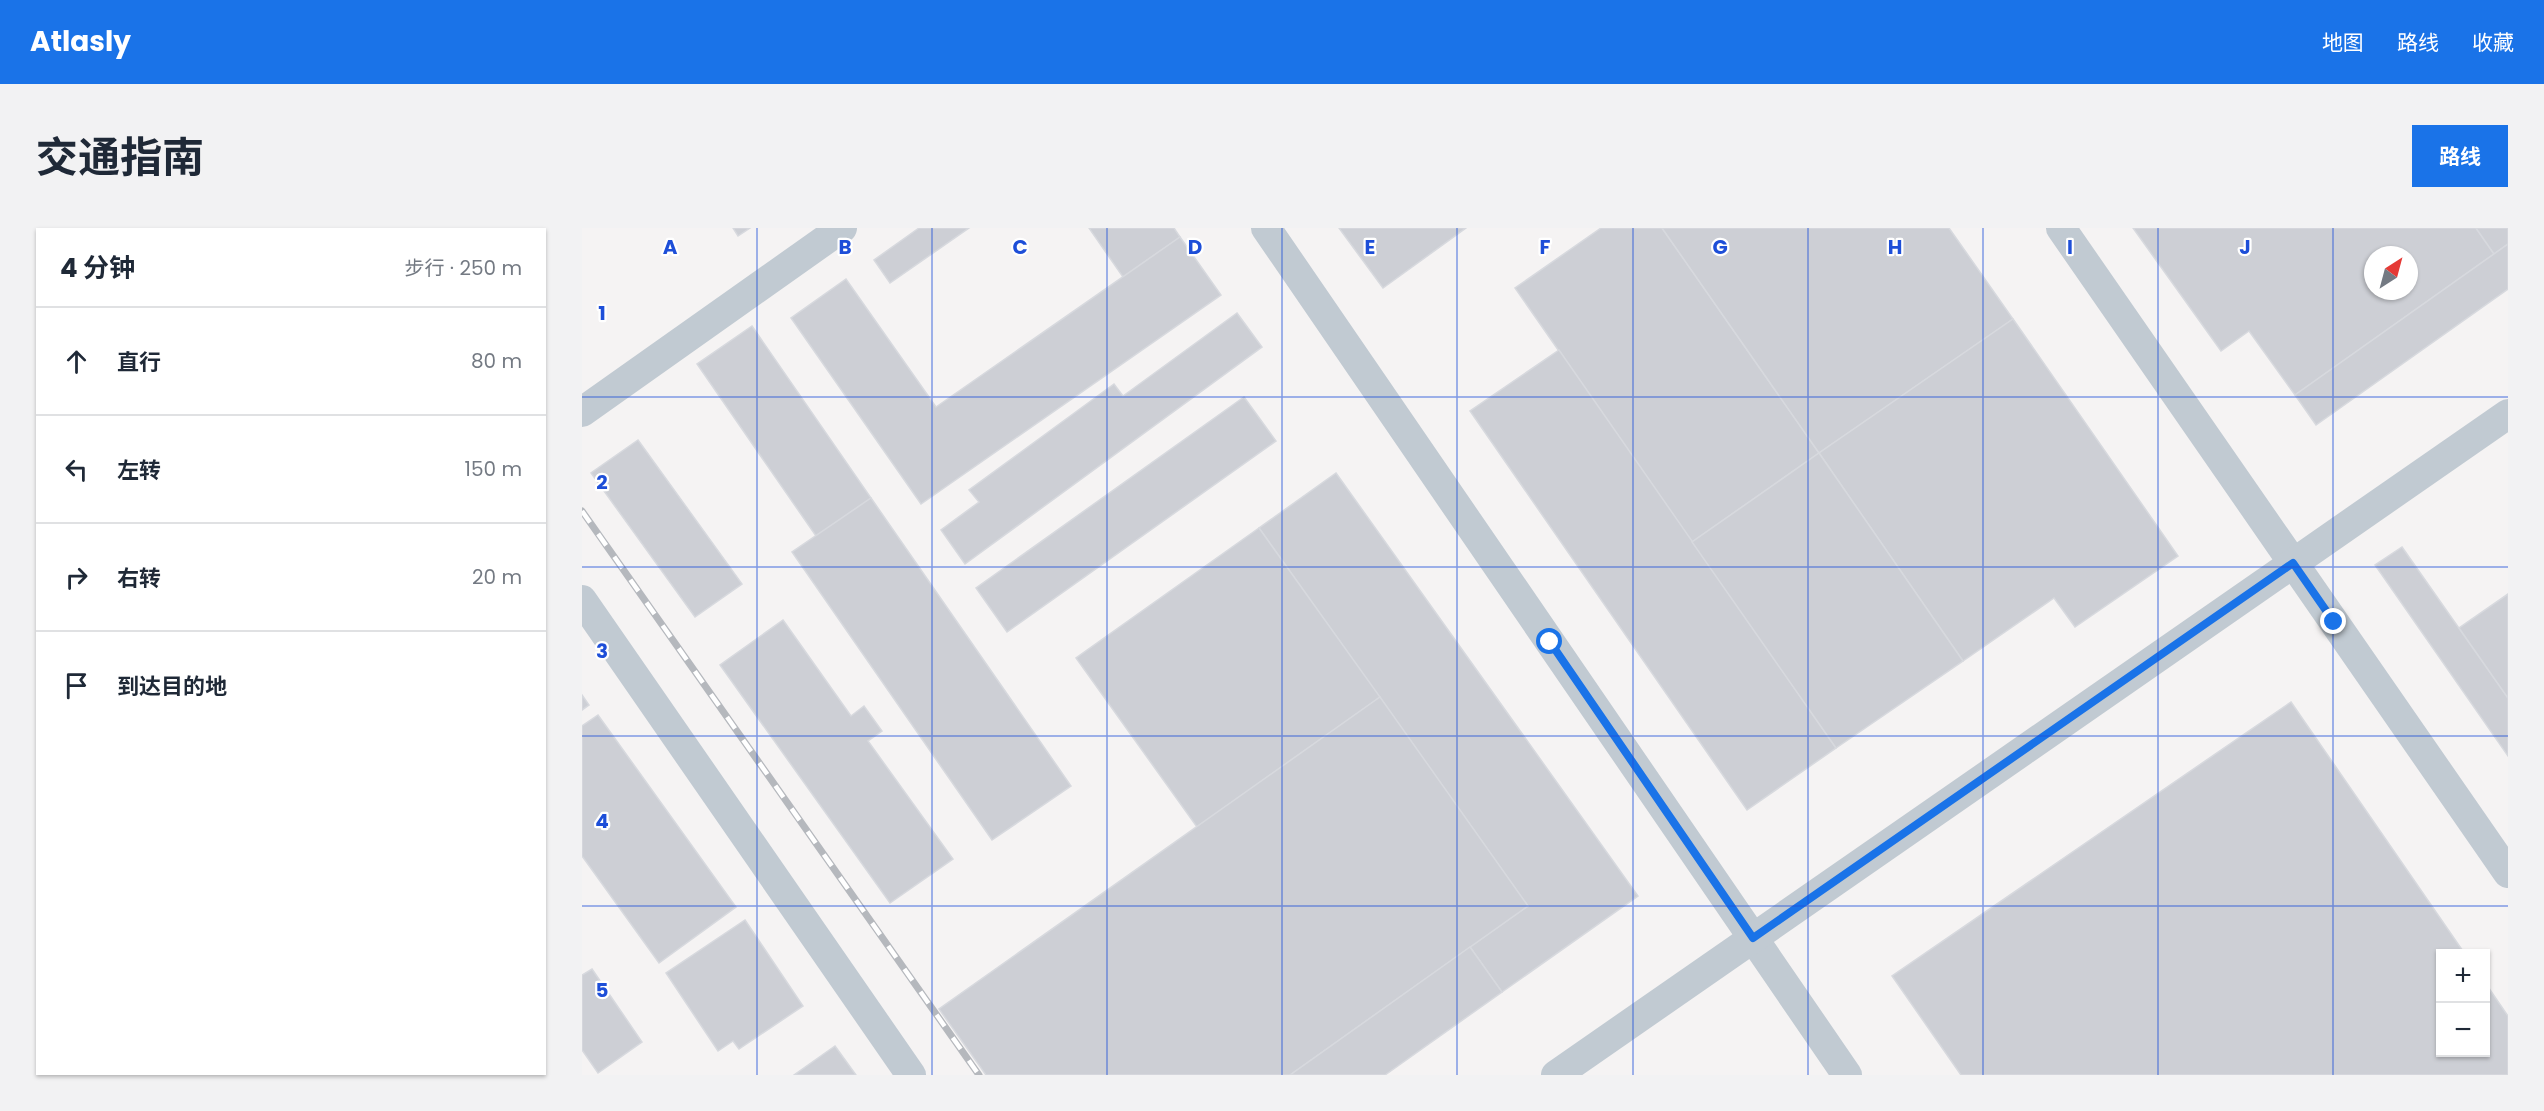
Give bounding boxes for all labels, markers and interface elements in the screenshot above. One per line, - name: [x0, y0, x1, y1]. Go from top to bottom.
- text: Atlasly: [30, 22, 131, 61]
- text: 地图: [2322, 28, 2364, 57]
- text: 路线: [2397, 28, 2439, 57]
- text: 收藏: [2472, 28, 2514, 57]
- button: 路线: [2412, 125, 2508, 187]
- text: 交通指南: [36, 128, 204, 187]
- text: A: [663, 233, 678, 261]
- text: B: [838, 233, 852, 261]
- text: C: [1012, 233, 1028, 261]
- text: D: [1188, 233, 1202, 261]
- text: E: [1365, 233, 1375, 261]
- text: F: [1540, 233, 1551, 261]
- text: G: [1712, 233, 1728, 261]
- text: H: [1888, 233, 1902, 261]
- text: I: [2067, 233, 2073, 261]
- text: J: [2239, 233, 2251, 261]
- north arrow: [2364, 246, 2418, 300]
- text: 4 分钟: [60, 250, 135, 286]
- text: 步行 · 250 m: [405, 254, 522, 282]
- text: 1: [598, 299, 606, 327]
- icon: ahead: [60, 345, 93, 378]
- text: 直行: [117, 347, 161, 378]
- text: 80 m: [471, 347, 522, 375]
- icon: left: [60, 453, 93, 486]
- text: 左转: [117, 455, 161, 486]
- text: 150 m: [465, 455, 522, 483]
- text: 2: [596, 468, 608, 496]
- icon: right: [60, 561, 93, 594]
- text: 右转: [117, 563, 161, 594]
- text: 20 m: [472, 563, 522, 591]
- route end: [2320, 608, 2346, 634]
- route start: [1536, 628, 1562, 654]
- text: 3: [596, 637, 608, 665]
- icon: arrive: [60, 669, 93, 702]
- text: 到达目的地: [117, 671, 227, 702]
- text: 4: [595, 807, 609, 835]
- map controls: [2436, 949, 2490, 1057]
- button: +: [2436, 949, 2490, 1003]
- text: 5: [596, 976, 609, 1004]
- button: −: [2436, 1003, 2490, 1057]

